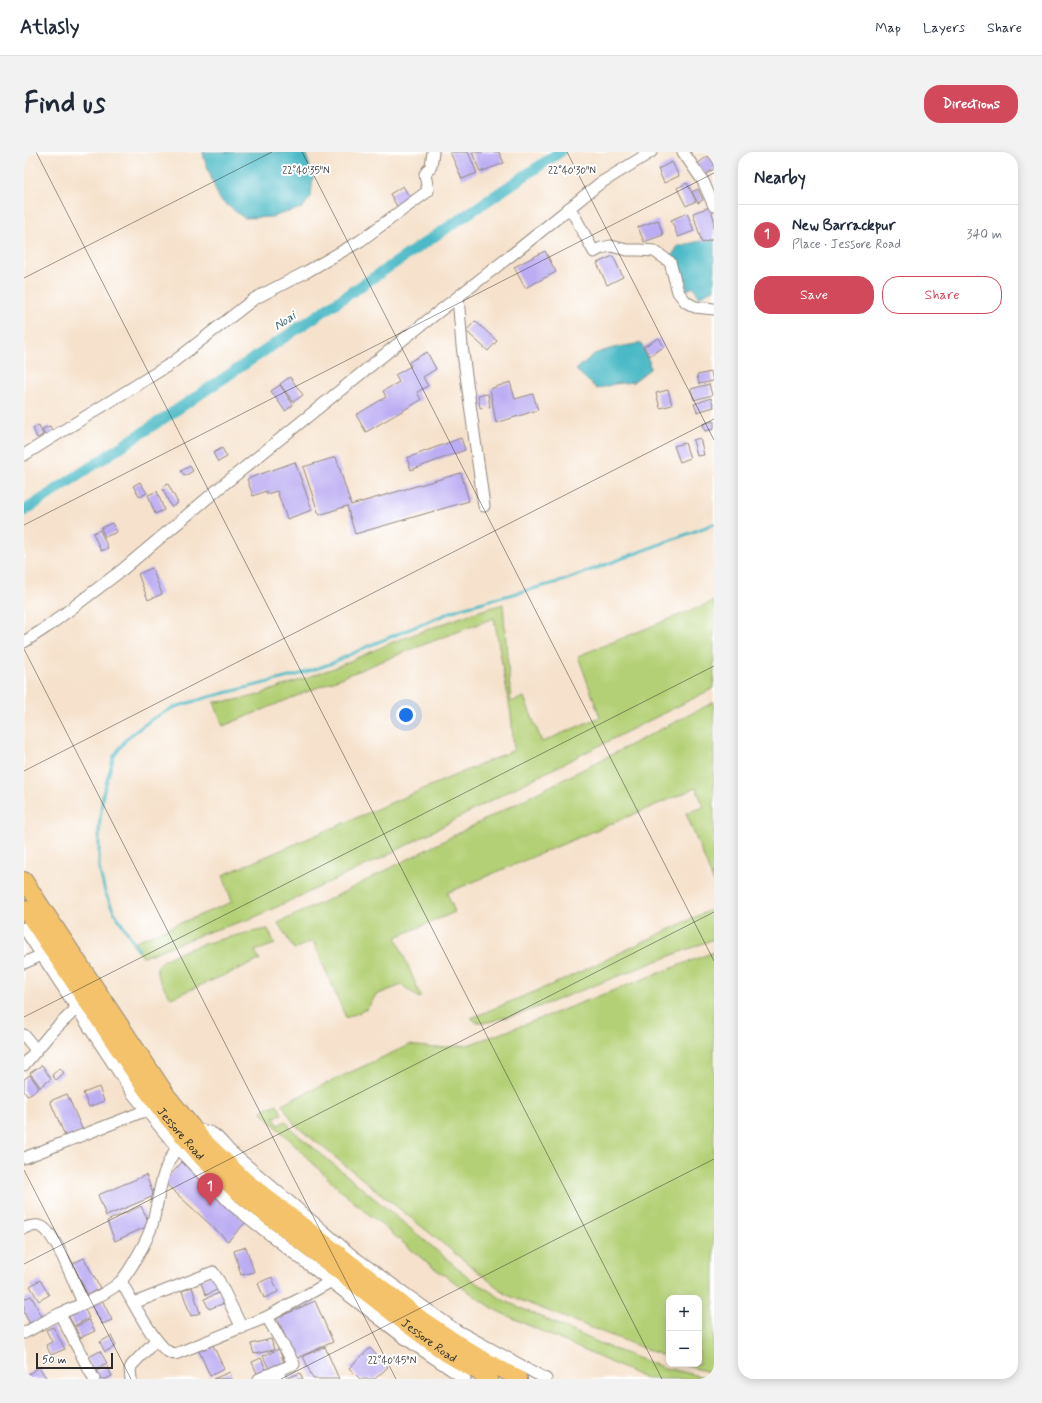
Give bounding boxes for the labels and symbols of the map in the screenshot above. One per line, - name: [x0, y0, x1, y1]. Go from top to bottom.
- text: 22°40'35"N: [282, 164, 330, 178]
- text: 22°40'30"N: [548, 164, 596, 178]
- water label: Noai: [270, 307, 301, 335]
- your location: [396, 705, 416, 725]
- street label: Jessore Road: [153, 1105, 207, 1164]
- pin: 1: [197, 1173, 223, 1206]
- street label: Jessore Road: [398, 1316, 459, 1367]
- scale bar: [36, 1351, 113, 1370]
- text: 22°40'45"N: [368, 1354, 417, 1368]

